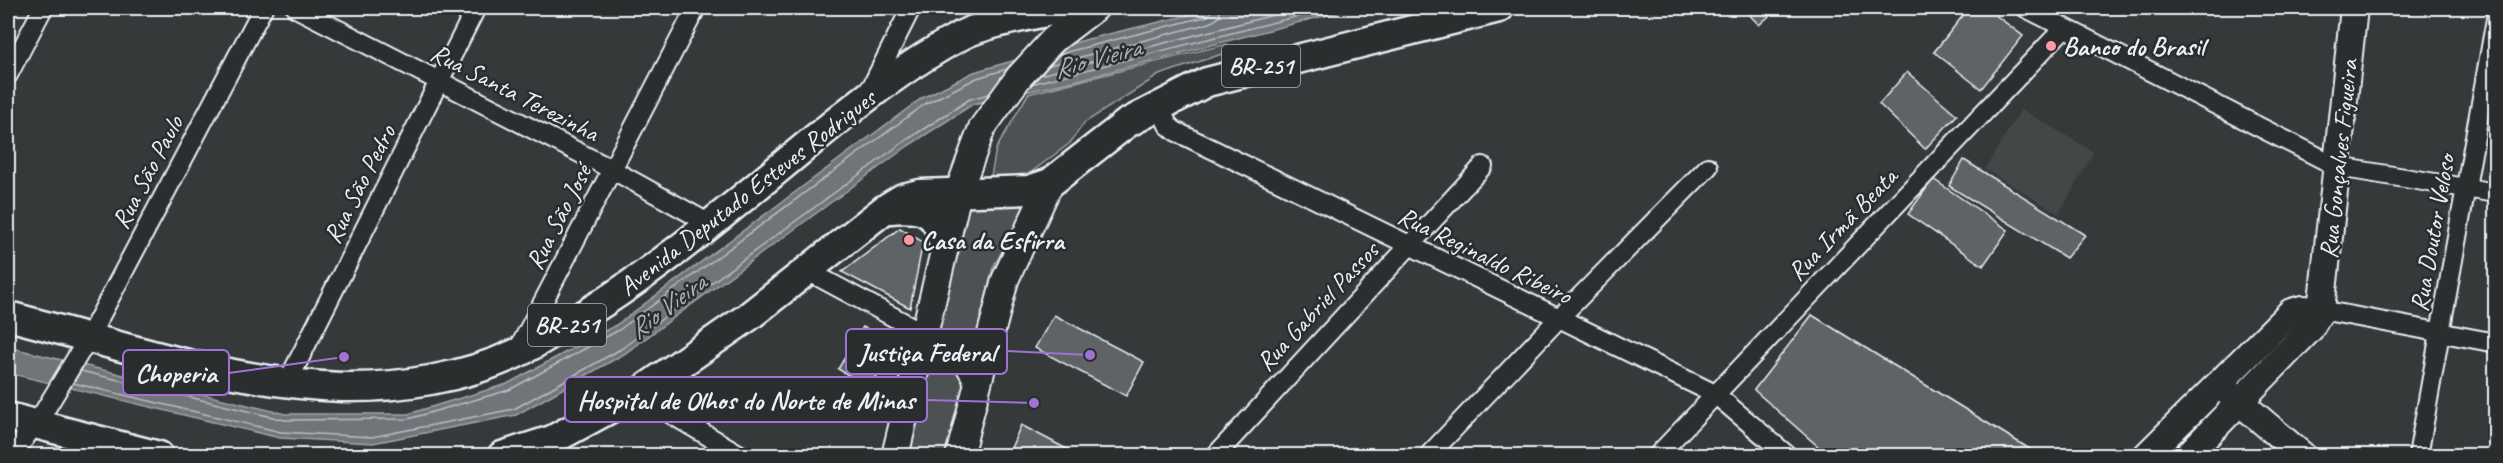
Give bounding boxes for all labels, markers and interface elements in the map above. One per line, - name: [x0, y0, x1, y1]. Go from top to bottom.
- water label: Rio Vieira: [1050, 29, 1147, 86]
- place label: Banco do Brasil: [2063, 30, 2210, 63]
- street label: Rua Santa Terezinha: [425, 36, 606, 150]
- marker: Banco do Brasil: [2044, 39, 2058, 53]
- road number: BR-251: [1222, 45, 1300, 87]
- street label: Rua Gonçalves Figueira: [2312, 56, 2366, 260]
- street label: Avenida Deputado Esteves Rodrigues: [612, 80, 884, 303]
- street label: Rua São Paulo: [104, 108, 192, 234]
- street label: Rua São Pedro: [316, 118, 404, 249]
- street label: Rua Doutor Veloso: [2402, 149, 2463, 314]
- street label: Rua São José: [518, 156, 601, 275]
- street label: Rua Irmã Beata: [1780, 159, 1906, 288]
- street label: Rua Reginaldo Ribeiro: [1392, 199, 1579, 313]
- place label: Casa da Esfirra: [921, 224, 1066, 257]
- marker: Casa da Esfirra: [902, 233, 916, 247]
- street label: Rua Gabriel Passos: [1249, 233, 1387, 378]
- water label: Rio Vieira: [621, 264, 715, 346]
- road number: BR-251: [528, 304, 606, 346]
- callout: Justiça Federal: [846, 329, 1007, 374]
- text: Justiça Federal: [856, 335, 1001, 369]
- callout: Choperia: [123, 350, 229, 395]
- text: Choperia: [135, 356, 219, 390]
- callout: Hospital de Olhos do Norte de Minas: [565, 377, 927, 422]
- text: Hospital de Olhos do Norte de Minas: [577, 383, 917, 417]

